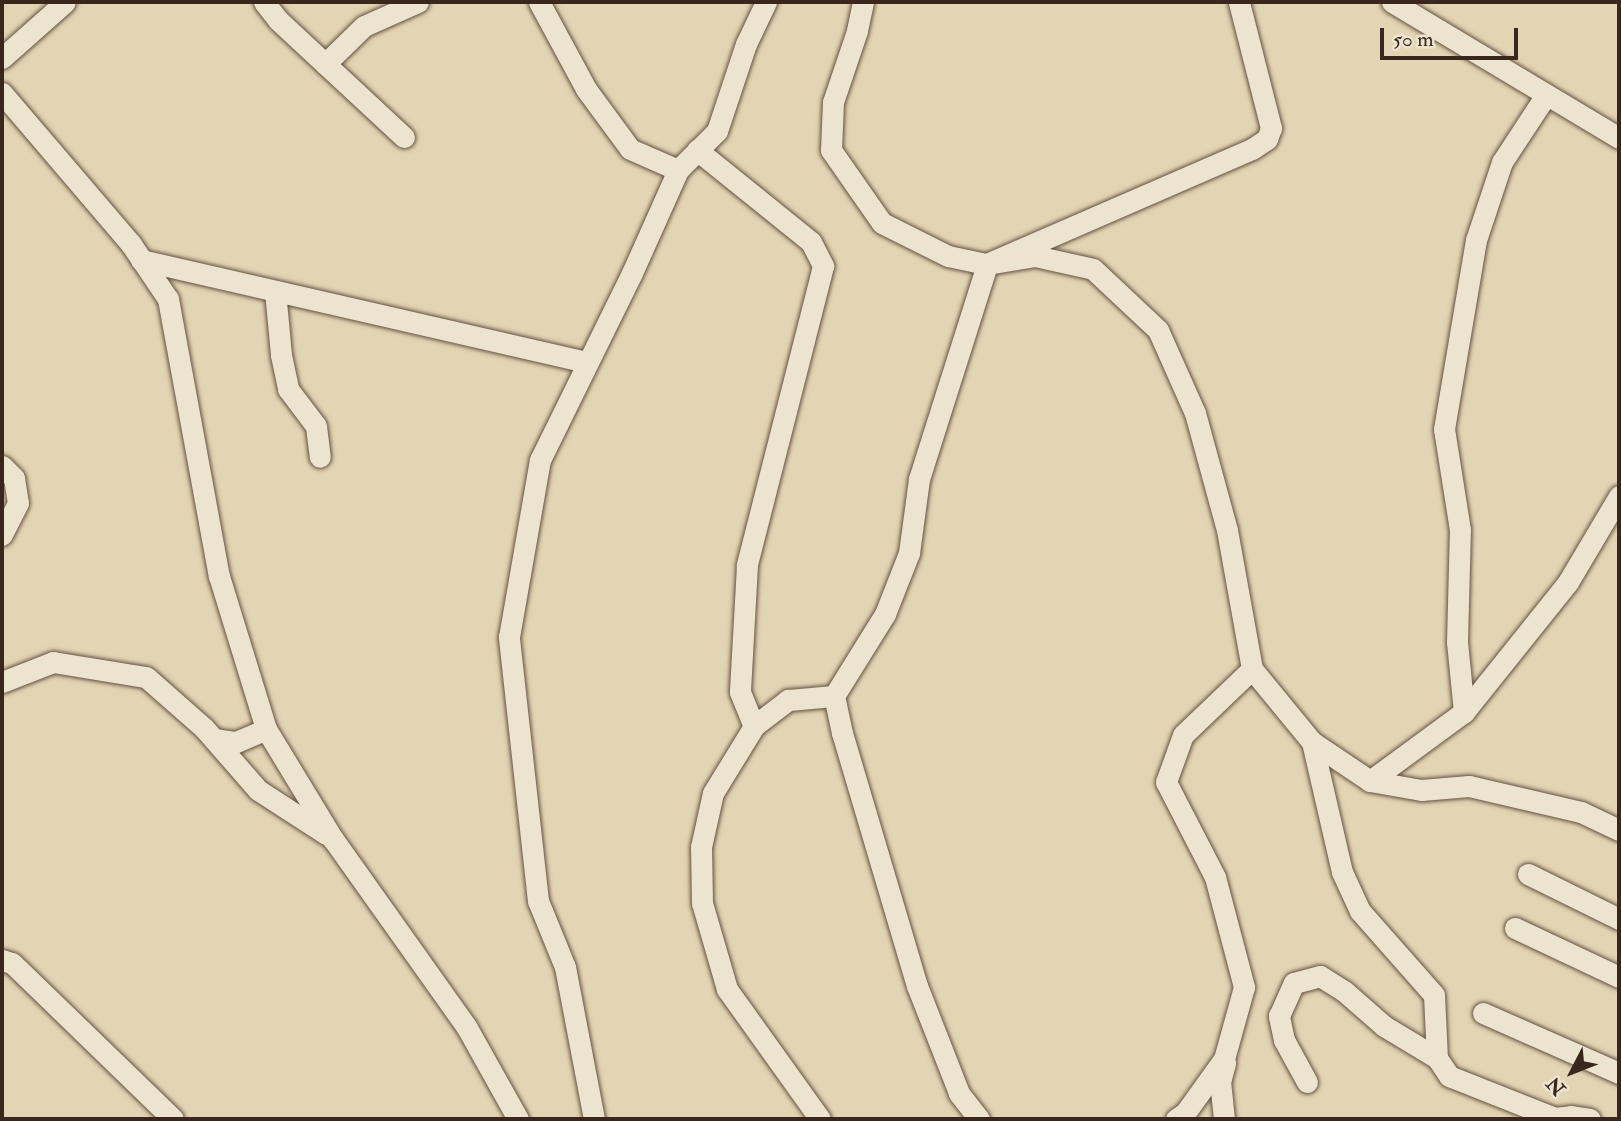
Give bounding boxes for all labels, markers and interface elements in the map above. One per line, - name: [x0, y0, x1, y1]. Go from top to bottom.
- scale bar: [1383, 14, 1521, 58]
- text: 50 m: [1393, 26, 1434, 53]
- north arrow: [1537, 1037, 1607, 1107]
- text: N: [1542, 1072, 1571, 1100]

